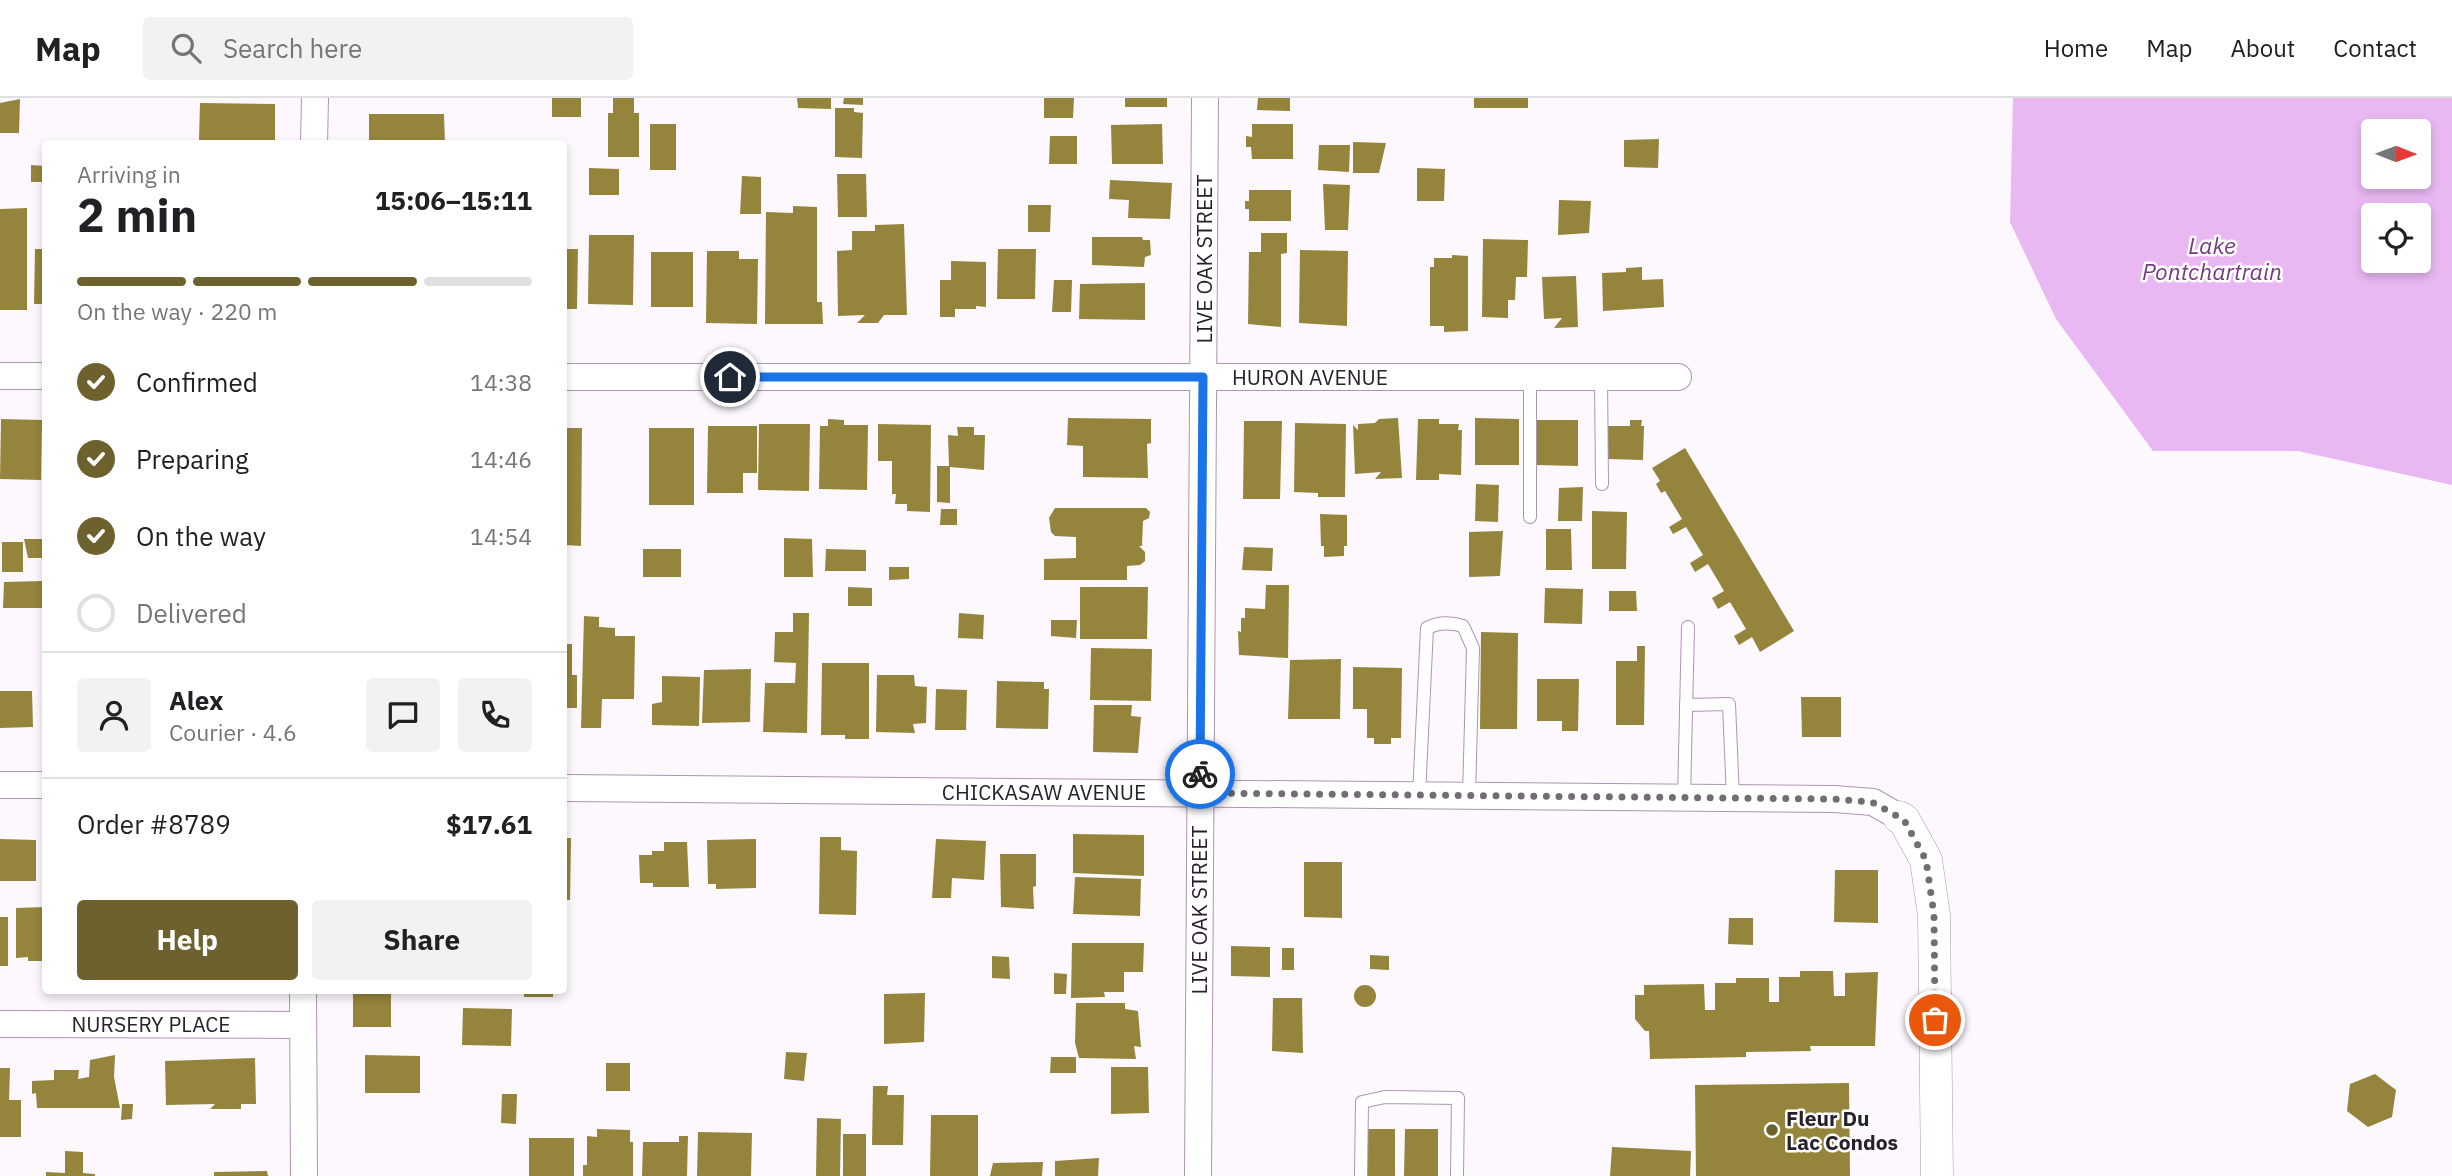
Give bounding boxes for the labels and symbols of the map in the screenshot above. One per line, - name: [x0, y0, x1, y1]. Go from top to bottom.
- north arrow: [2361, 119, 2431, 189]
- street label: LIVE OAK STREET: [1190, 174, 1218, 344]
- water label: Lake Pontchartrain: [2142, 230, 2282, 286]
- pin: [700, 347, 760, 407]
- street label: HURON AVENUE: [1232, 363, 1388, 391]
- courier: [1165, 739, 1235, 809]
- street label: CHICKASAW AVENUE: [942, 778, 1146, 806]
- street label: LIVE OAK STREET: [1185, 825, 1213, 995]
- pin: [1905, 990, 1965, 1050]
- street label: NURSERY PLACE: [71, 1010, 231, 1038]
- place label: Fleur Du Lac Condos: [1786, 1104, 1898, 1156]
- marker: Fleur Du Lac Condos: [1764, 1122, 1780, 1138]

